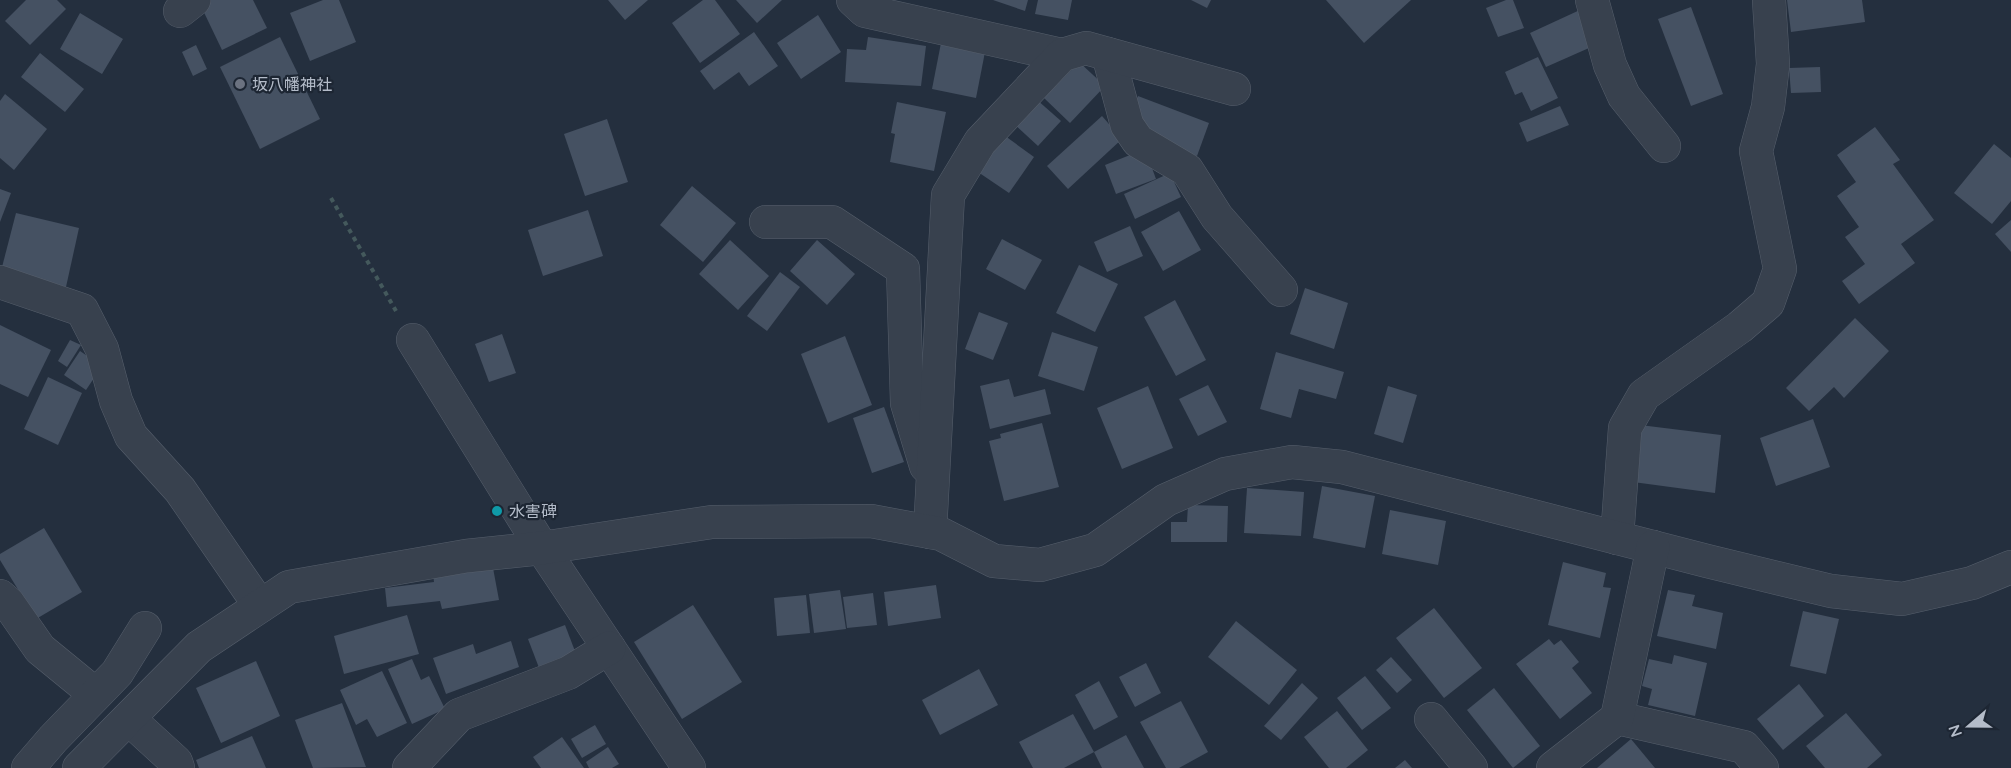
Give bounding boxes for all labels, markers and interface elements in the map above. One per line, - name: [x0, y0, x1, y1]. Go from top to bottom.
- place label: 坂八幡神社: [252, 74, 332, 94]
- marker: 坂八幡神社: [233, 77, 247, 91]
- place label: 水害碑: [509, 501, 557, 521]
- marker: 水害碑: [490, 504, 504, 518]
- north arrow: [1939, 696, 1999, 756]
- text: N: [1943, 722, 1966, 740]

